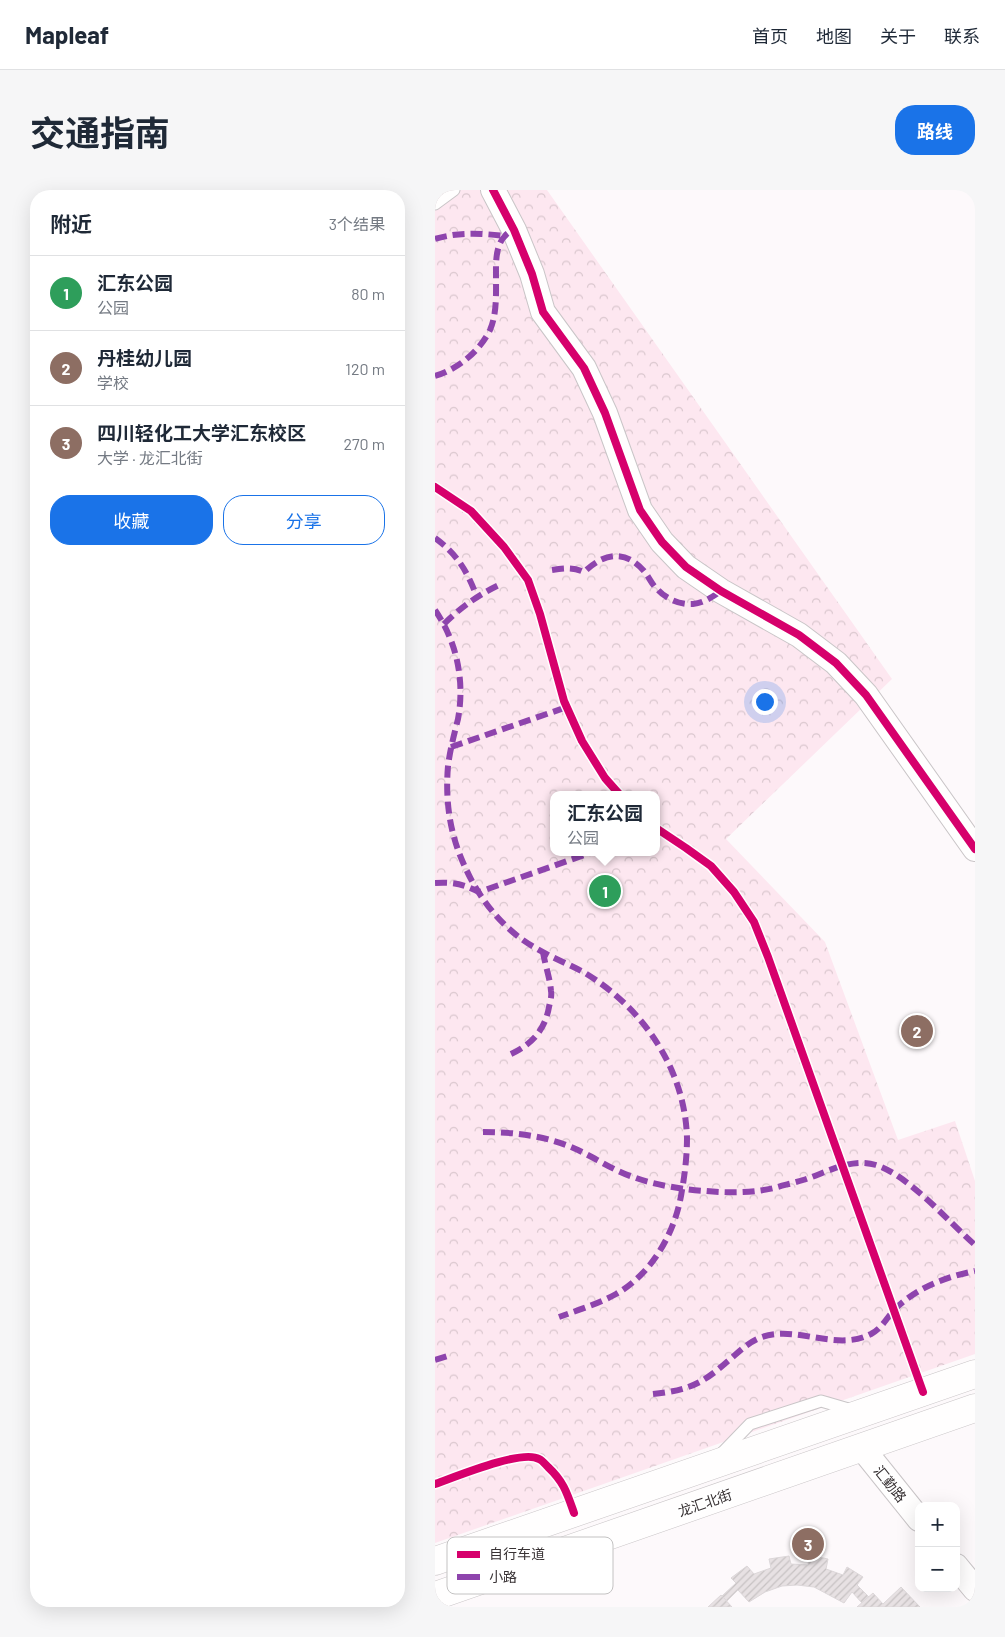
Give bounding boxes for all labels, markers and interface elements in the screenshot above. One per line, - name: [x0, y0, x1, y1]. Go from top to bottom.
- text: Mapleaf: [25, 20, 109, 49]
- text: 首页: [752, 25, 788, 47]
- text: 地图: [816, 25, 852, 47]
- text: 关于: [880, 25, 916, 47]
- text: 联系: [944, 25, 980, 47]
- button: 路线: [895, 105, 975, 155]
- text: 交通指南: [30, 111, 170, 153]
- text: 附近: [50, 211, 92, 236]
- text: 3个结果: [329, 214, 385, 233]
- text: 汇东公园: [97, 271, 173, 294]
- text: 1: [63, 284, 69, 303]
- text: 80 m: [351, 284, 385, 303]
- text: 公园: [97, 298, 129, 317]
- text: 丹桂幼儿园: [97, 346, 192, 369]
- text: 2: [62, 359, 70, 378]
- text: 120 m: [345, 359, 385, 378]
- text: 学校: [97, 373, 129, 392]
- text: 四川轻化工大学汇东校区: [97, 421, 306, 444]
- text: 3: [62, 434, 70, 453]
- text: 270 m: [343, 434, 385, 453]
- text: 大学 · 龙汇北街: [97, 448, 203, 467]
- button: 收藏: [50, 495, 213, 545]
- button: 分享: [223, 495, 385, 545]
- your location: [752, 689, 778, 715]
- popup: [550, 791, 660, 856]
- text: 汇东公园: [567, 801, 643, 824]
- text: 公园: [567, 828, 599, 847]
- pin: 1: [589, 872, 621, 910]
- pin: 2: [901, 1012, 933, 1050]
- street label: 汇勤路: [871, 1462, 910, 1505]
- street label: 龙汇北街: [676, 1485, 734, 1520]
- map controls: [915, 1502, 960, 1592]
- button: +: [915, 1502, 960, 1547]
- pin: 3: [792, 1525, 824, 1563]
- legend: [447, 1537, 613, 1594]
- text: 自行车道: [489, 1545, 545, 1562]
- button: −: [915, 1547, 960, 1592]
- text: 小路: [489, 1568, 517, 1585]

